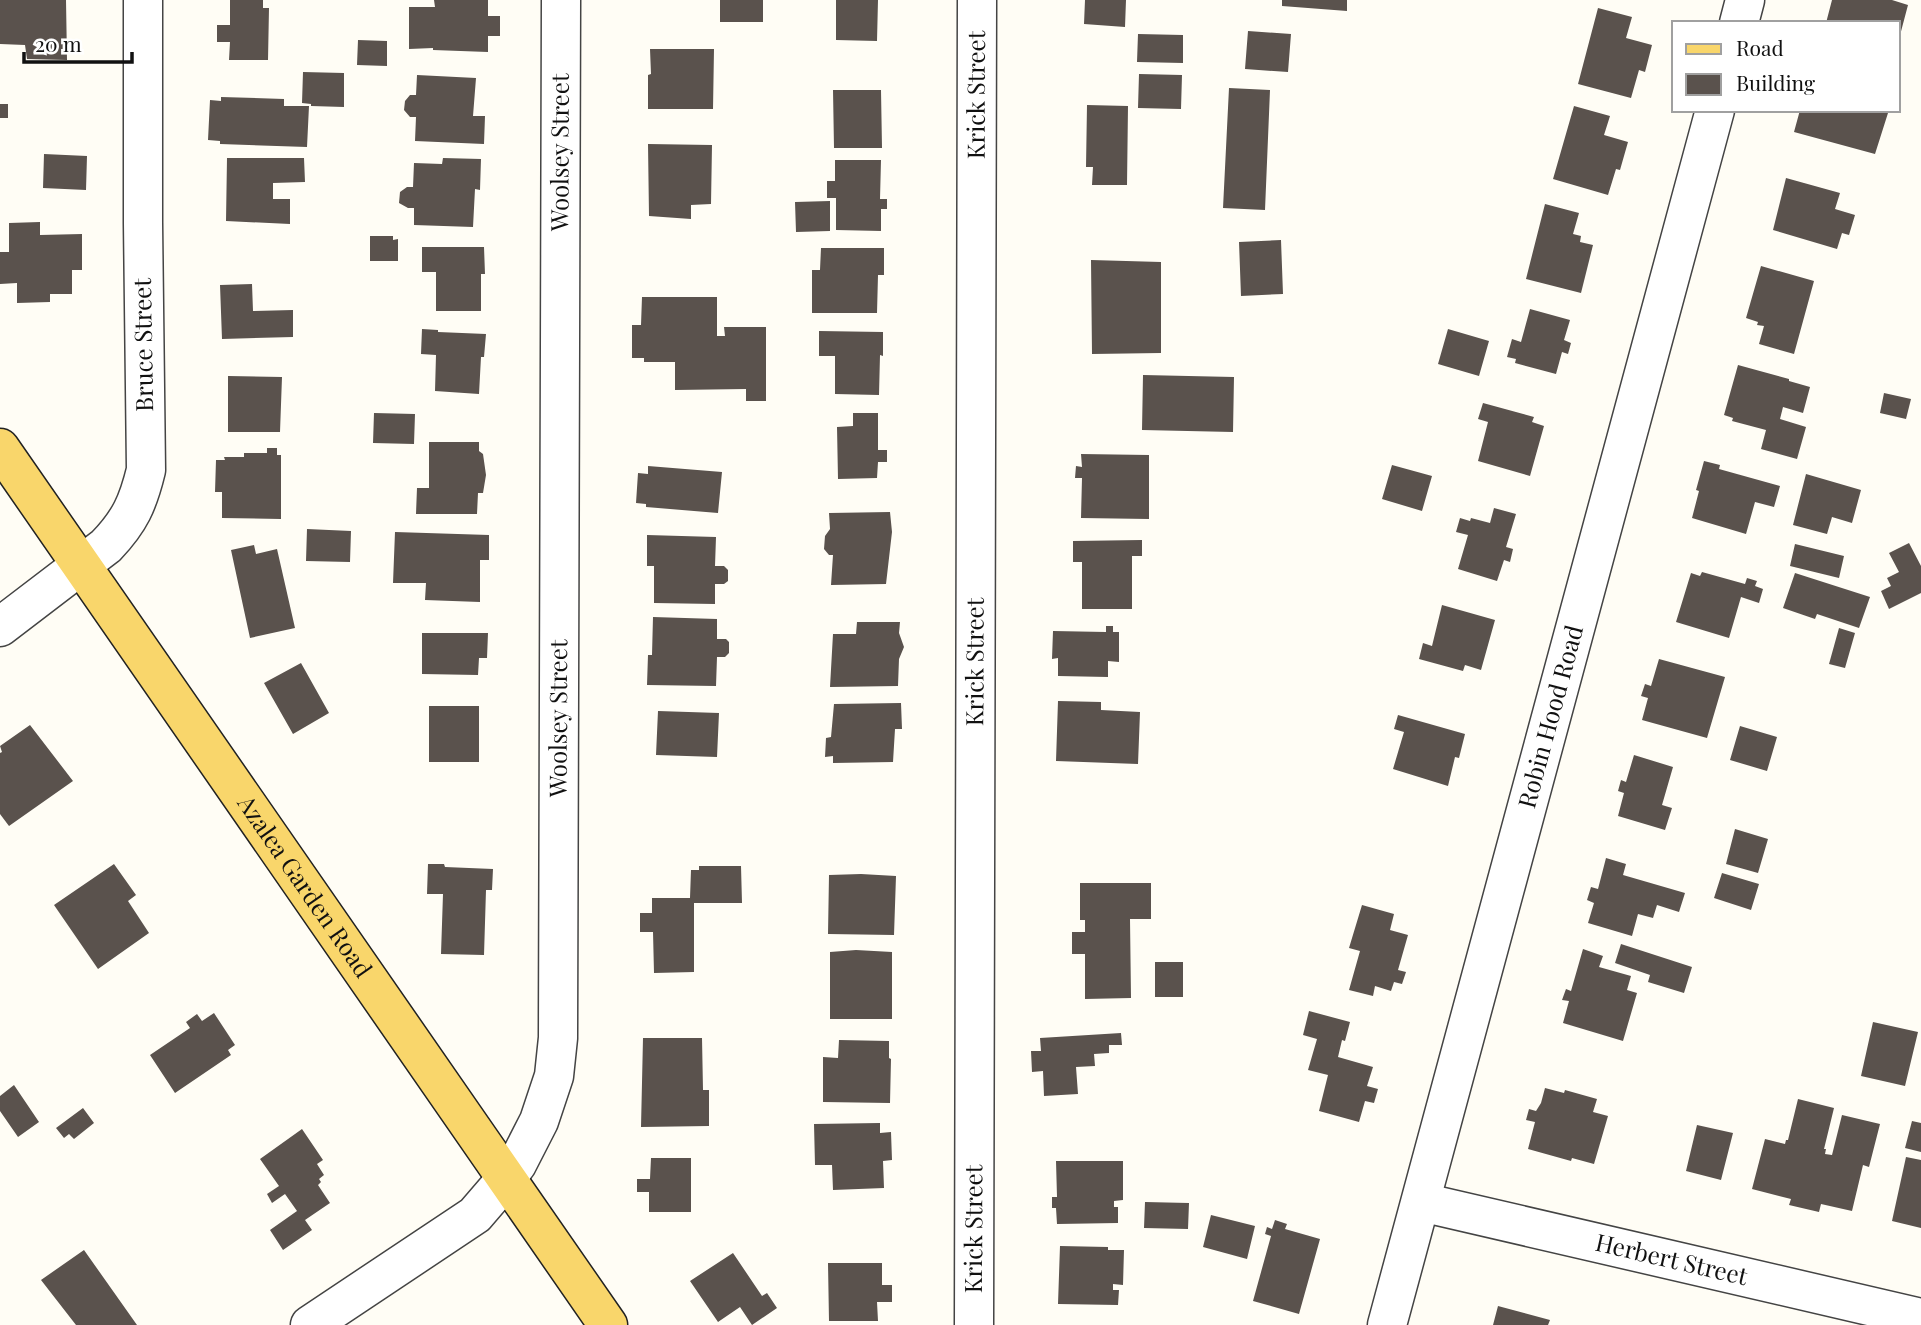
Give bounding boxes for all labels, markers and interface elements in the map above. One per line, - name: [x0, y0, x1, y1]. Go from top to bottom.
- scale bar: [24, 21, 133, 65]
- legend: [1672, 21, 1900, 112]
- text: 20 m: [35, 29, 82, 57]
- street label: Krick Street: [959, 30, 991, 159]
- text: Road: [1736, 33, 1784, 61]
- text: Building: [1736, 68, 1815, 96]
- street label: Woolsey Street: [542, 73, 575, 232]
- street label: Bruce Street: [125, 277, 159, 412]
- street label: Krick Street: [957, 597, 990, 726]
- street label: Robin Hood Road: [1509, 621, 1589, 811]
- street label: Woolsey Street: [541, 639, 573, 798]
- street label: Azalea Garden Road: [231, 787, 380, 983]
- street label: Krick Street: [956, 1164, 988, 1293]
- street label: Herbert Street: [1593, 1225, 1751, 1291]

